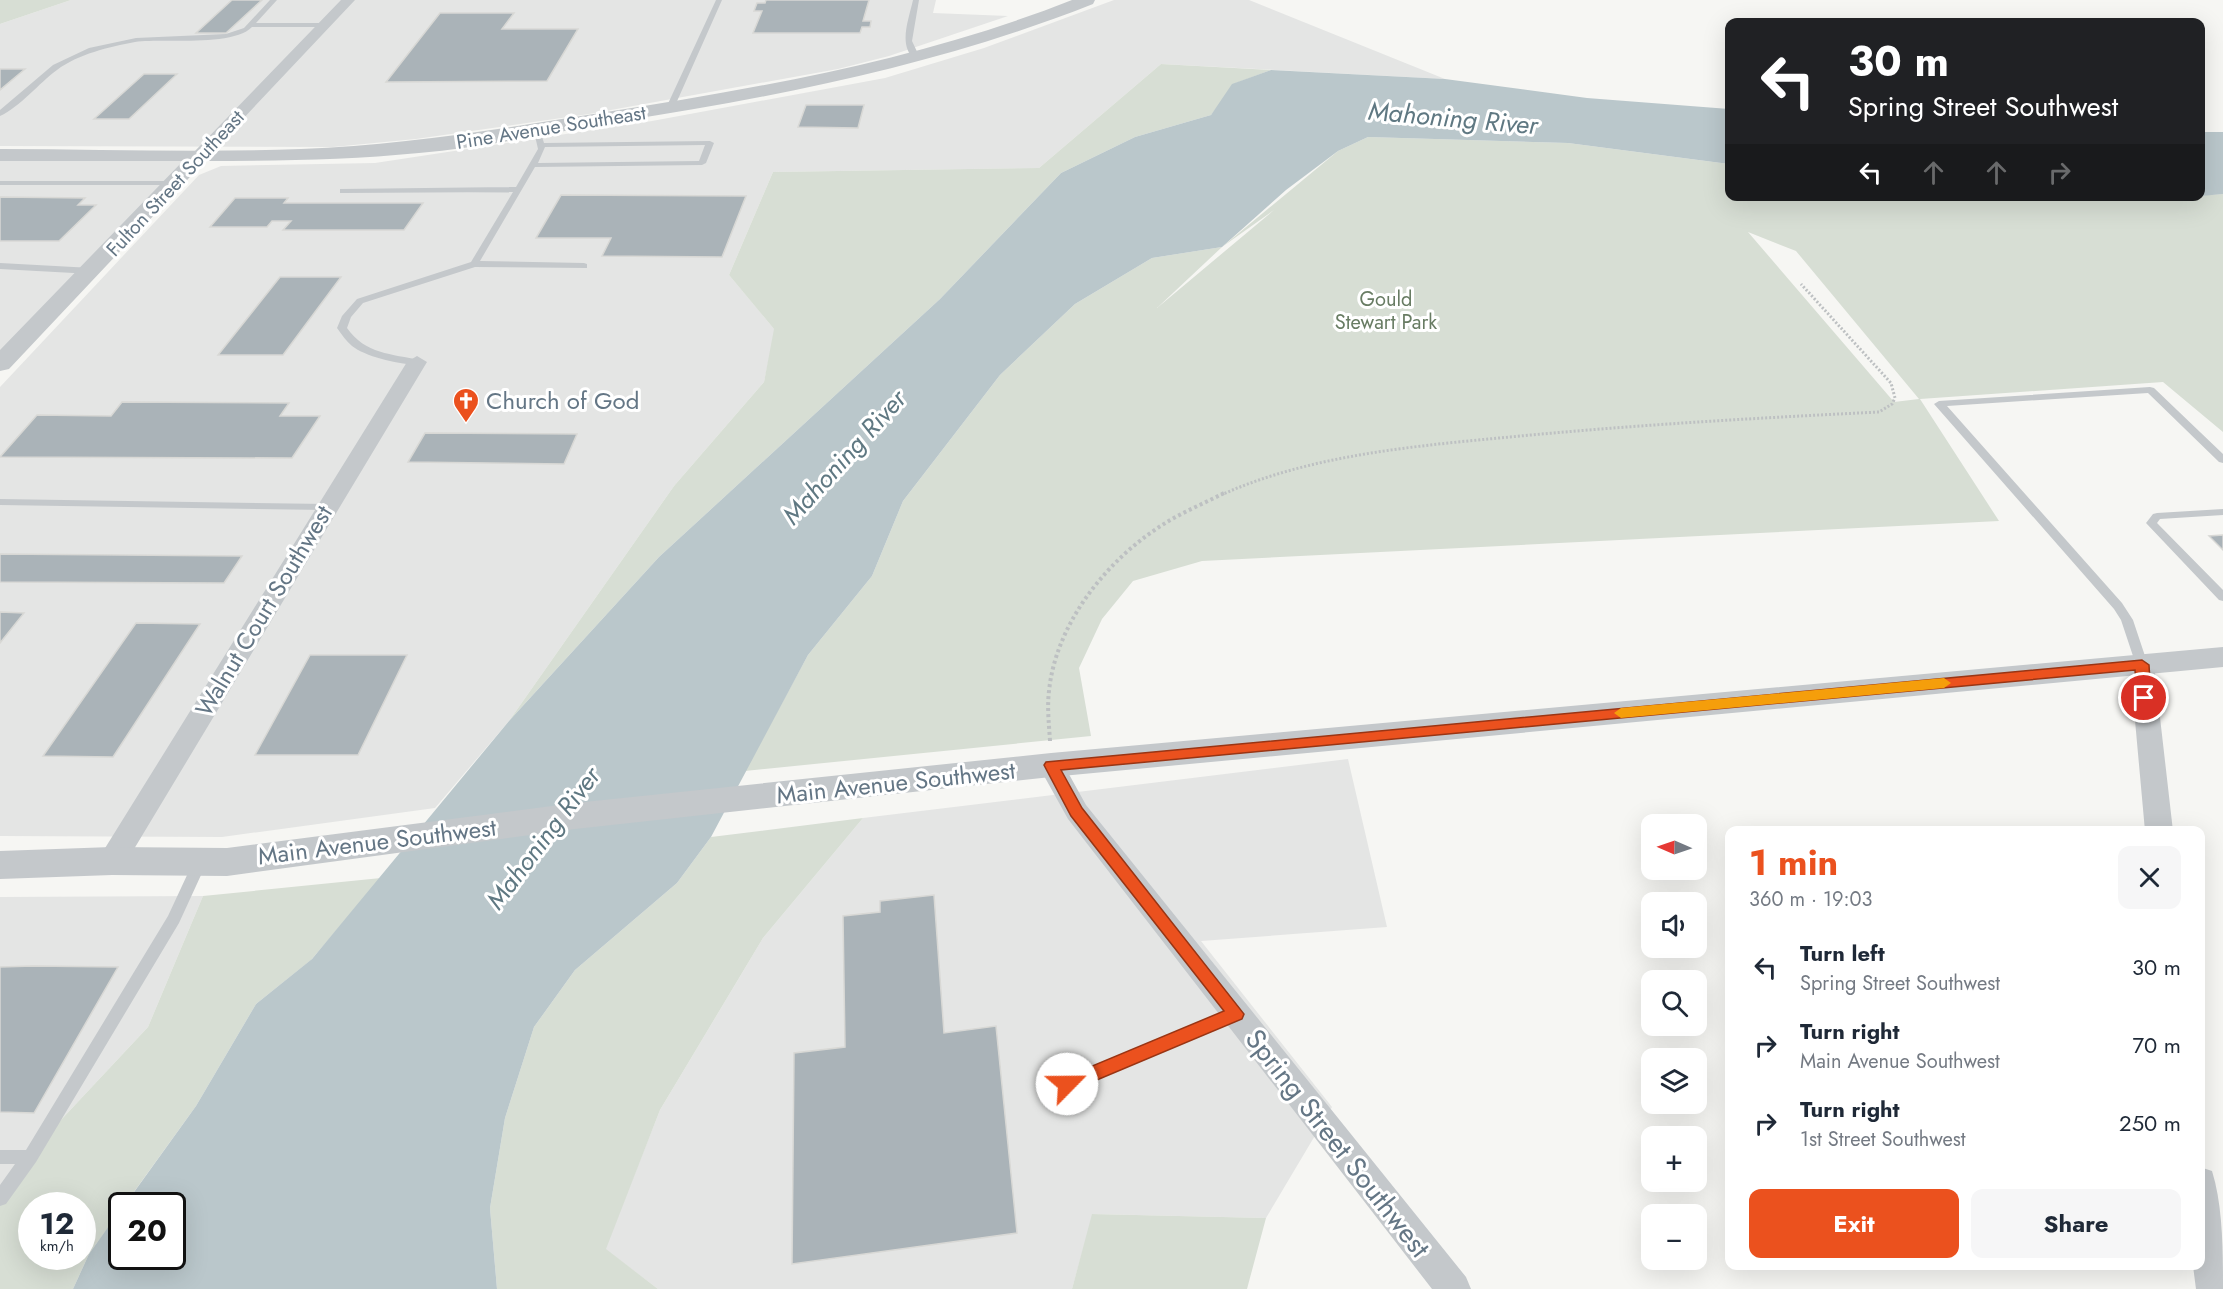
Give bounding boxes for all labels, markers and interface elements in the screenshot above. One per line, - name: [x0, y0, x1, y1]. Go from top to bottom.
- text: 30 m: [1848, 31, 1949, 92]
- icon: left: [1749, 42, 1827, 120]
- text: Spring Street Southwest: [1848, 87, 2118, 126]
- water label: Mahoning River: [1367, 92, 1541, 144]
- street label: Pine Avenue Southeast: [454, 98, 648, 157]
- street label: Fulton Street Southeast: [100, 103, 251, 263]
- icon: left: [1854, 156, 1887, 189]
- icon: ahead: [1917, 156, 1950, 189]
- icon: ahead: [1980, 156, 2013, 189]
- icon: right: [2043, 156, 2076, 189]
- park label: Gould Stewart Park: [1335, 285, 1437, 337]
- water label: Mahoning River: [773, 380, 916, 533]
- place label: Church of God: [486, 383, 639, 418]
- church icon: Church of God: [451, 386, 481, 424]
- street label: Walnut Court Southwest: [187, 498, 341, 723]
- pin: [2118, 672, 2169, 723]
- icon: arrive: [2127, 681, 2160, 714]
- street label: Main Avenue Southwest: [775, 753, 1017, 812]
- water label: Mahoning River: [477, 758, 610, 917]
- street label: Main Avenue Southwest: [256, 809, 498, 873]
- north arrow: [1641, 814, 1707, 880]
- map controls: [1641, 814, 1707, 1270]
- text: 1 min: [1749, 836, 1838, 888]
- button: close: [2118, 846, 2181, 909]
- text: 360 m · 19:03: [1749, 885, 1872, 914]
- button: sound: [1641, 892, 1707, 958]
- text: Turn left: [1800, 937, 1885, 969]
- icon: left: [1749, 951, 1782, 984]
- text: 30 m: [2132, 951, 2181, 983]
- text: Spring Street Southwest: [1800, 969, 2000, 998]
- button: search: [1641, 970, 1707, 1036]
- text: Turn right: [1800, 1015, 1900, 1047]
- street label: Spring Street Southwest: [1235, 1020, 1440, 1267]
- icon: right: [1749, 1029, 1782, 1062]
- text: 70 m: [2132, 1029, 2181, 1061]
- text: Main Avenue Southwest: [1800, 1047, 2000, 1076]
- button: layers: [1641, 1048, 1707, 1114]
- position arrow: [1035, 1052, 1099, 1116]
- text: Turn right: [1800, 1093, 1900, 1125]
- icon: right: [1749, 1107, 1782, 1140]
- text: 250 m: [2119, 1107, 2181, 1139]
- text: 1st Street Southwest: [1800, 1125, 1966, 1154]
- button: +: [1641, 1126, 1707, 1192]
- button: Exit: [1749, 1189, 1959, 1258]
- button: Share: [1971, 1189, 2181, 1258]
- speed limit sign: 20: [108, 1192, 186, 1270]
- text: 12: [40, 1202, 74, 1245]
- button: −: [1641, 1204, 1707, 1270]
- text: km/h: [40, 1235, 74, 1257]

